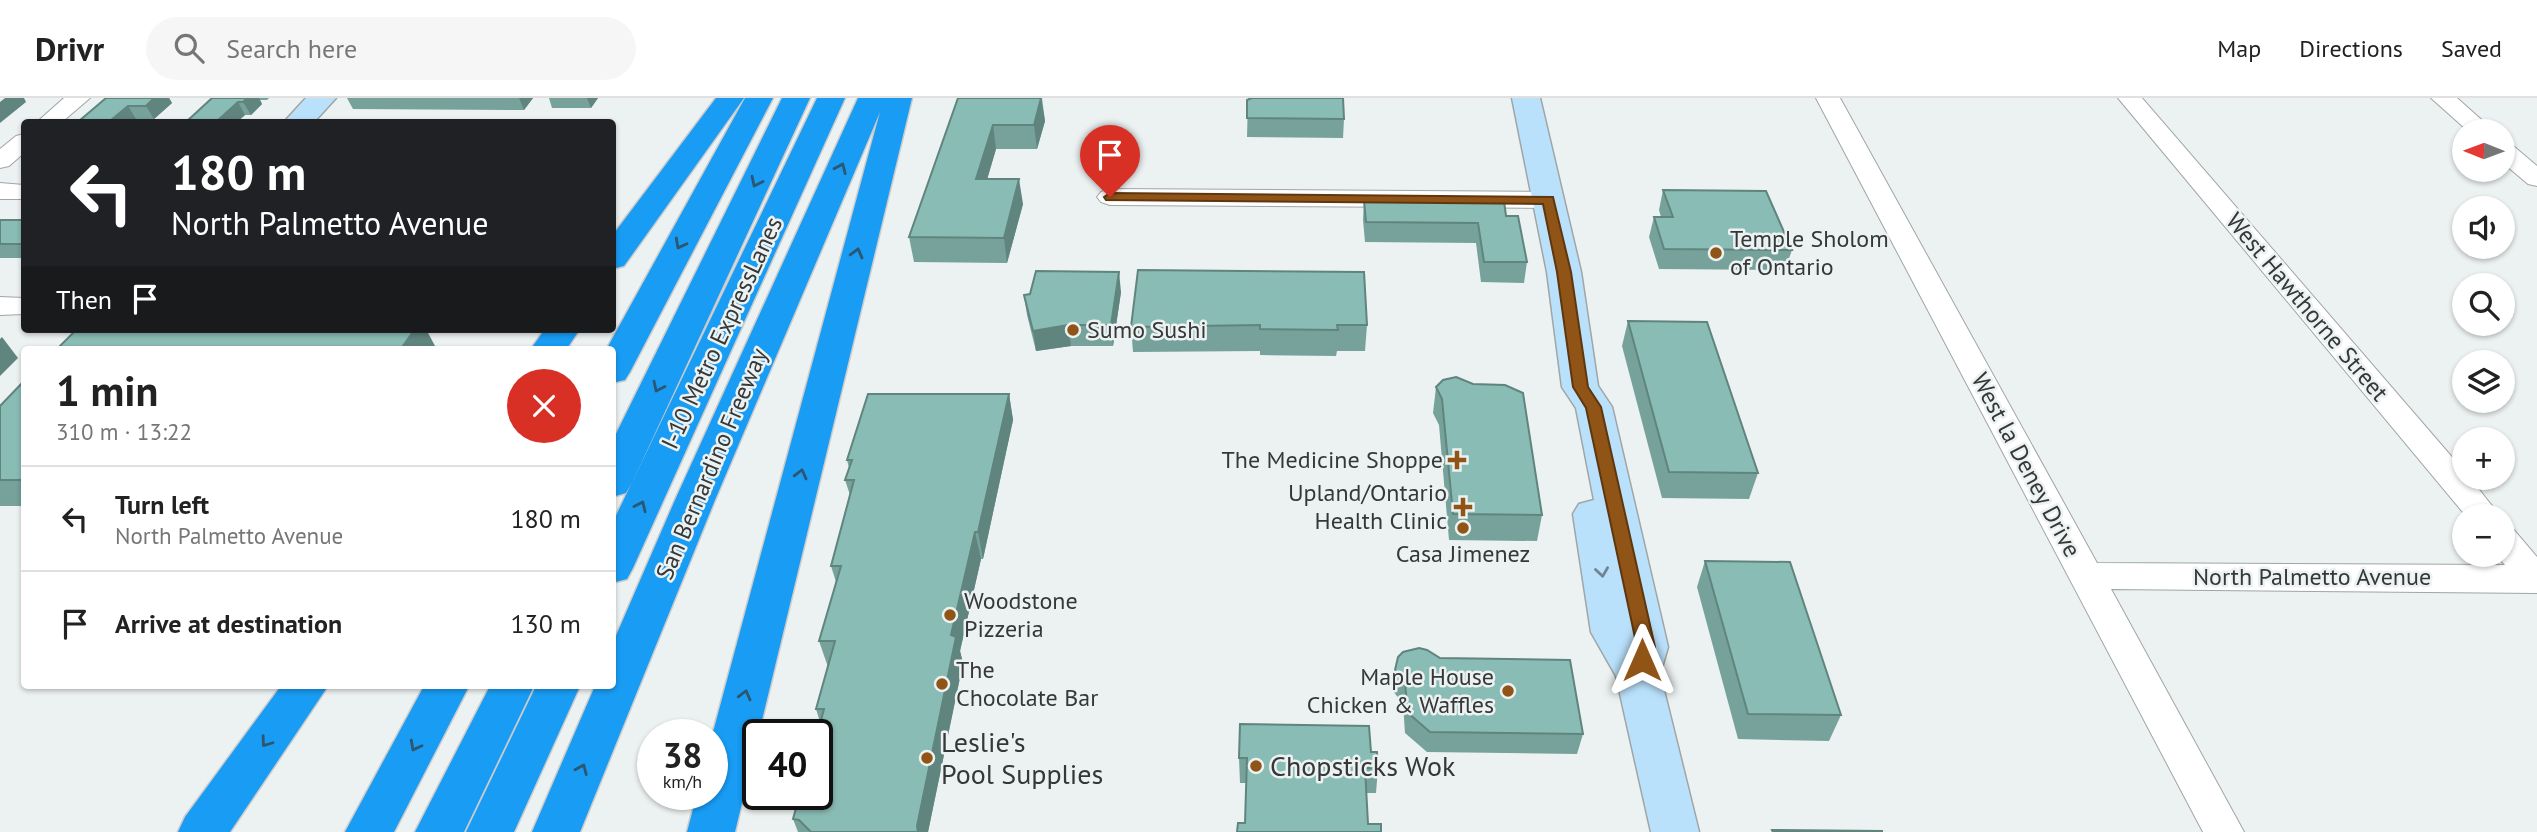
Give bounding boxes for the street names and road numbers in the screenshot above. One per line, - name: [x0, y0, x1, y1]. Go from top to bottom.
- street label: West Hawthorne Street: [2219, 206, 2395, 407]
- street label: I-10 Metro ExpressLanes: [654, 212, 789, 454]
- street label: San Bernardino Freeway: [649, 343, 774, 584]
- street label: West la Deney Drive: [1965, 367, 2088, 562]
- street label: North Palmetto Avenue: [2193, 561, 2431, 592]

